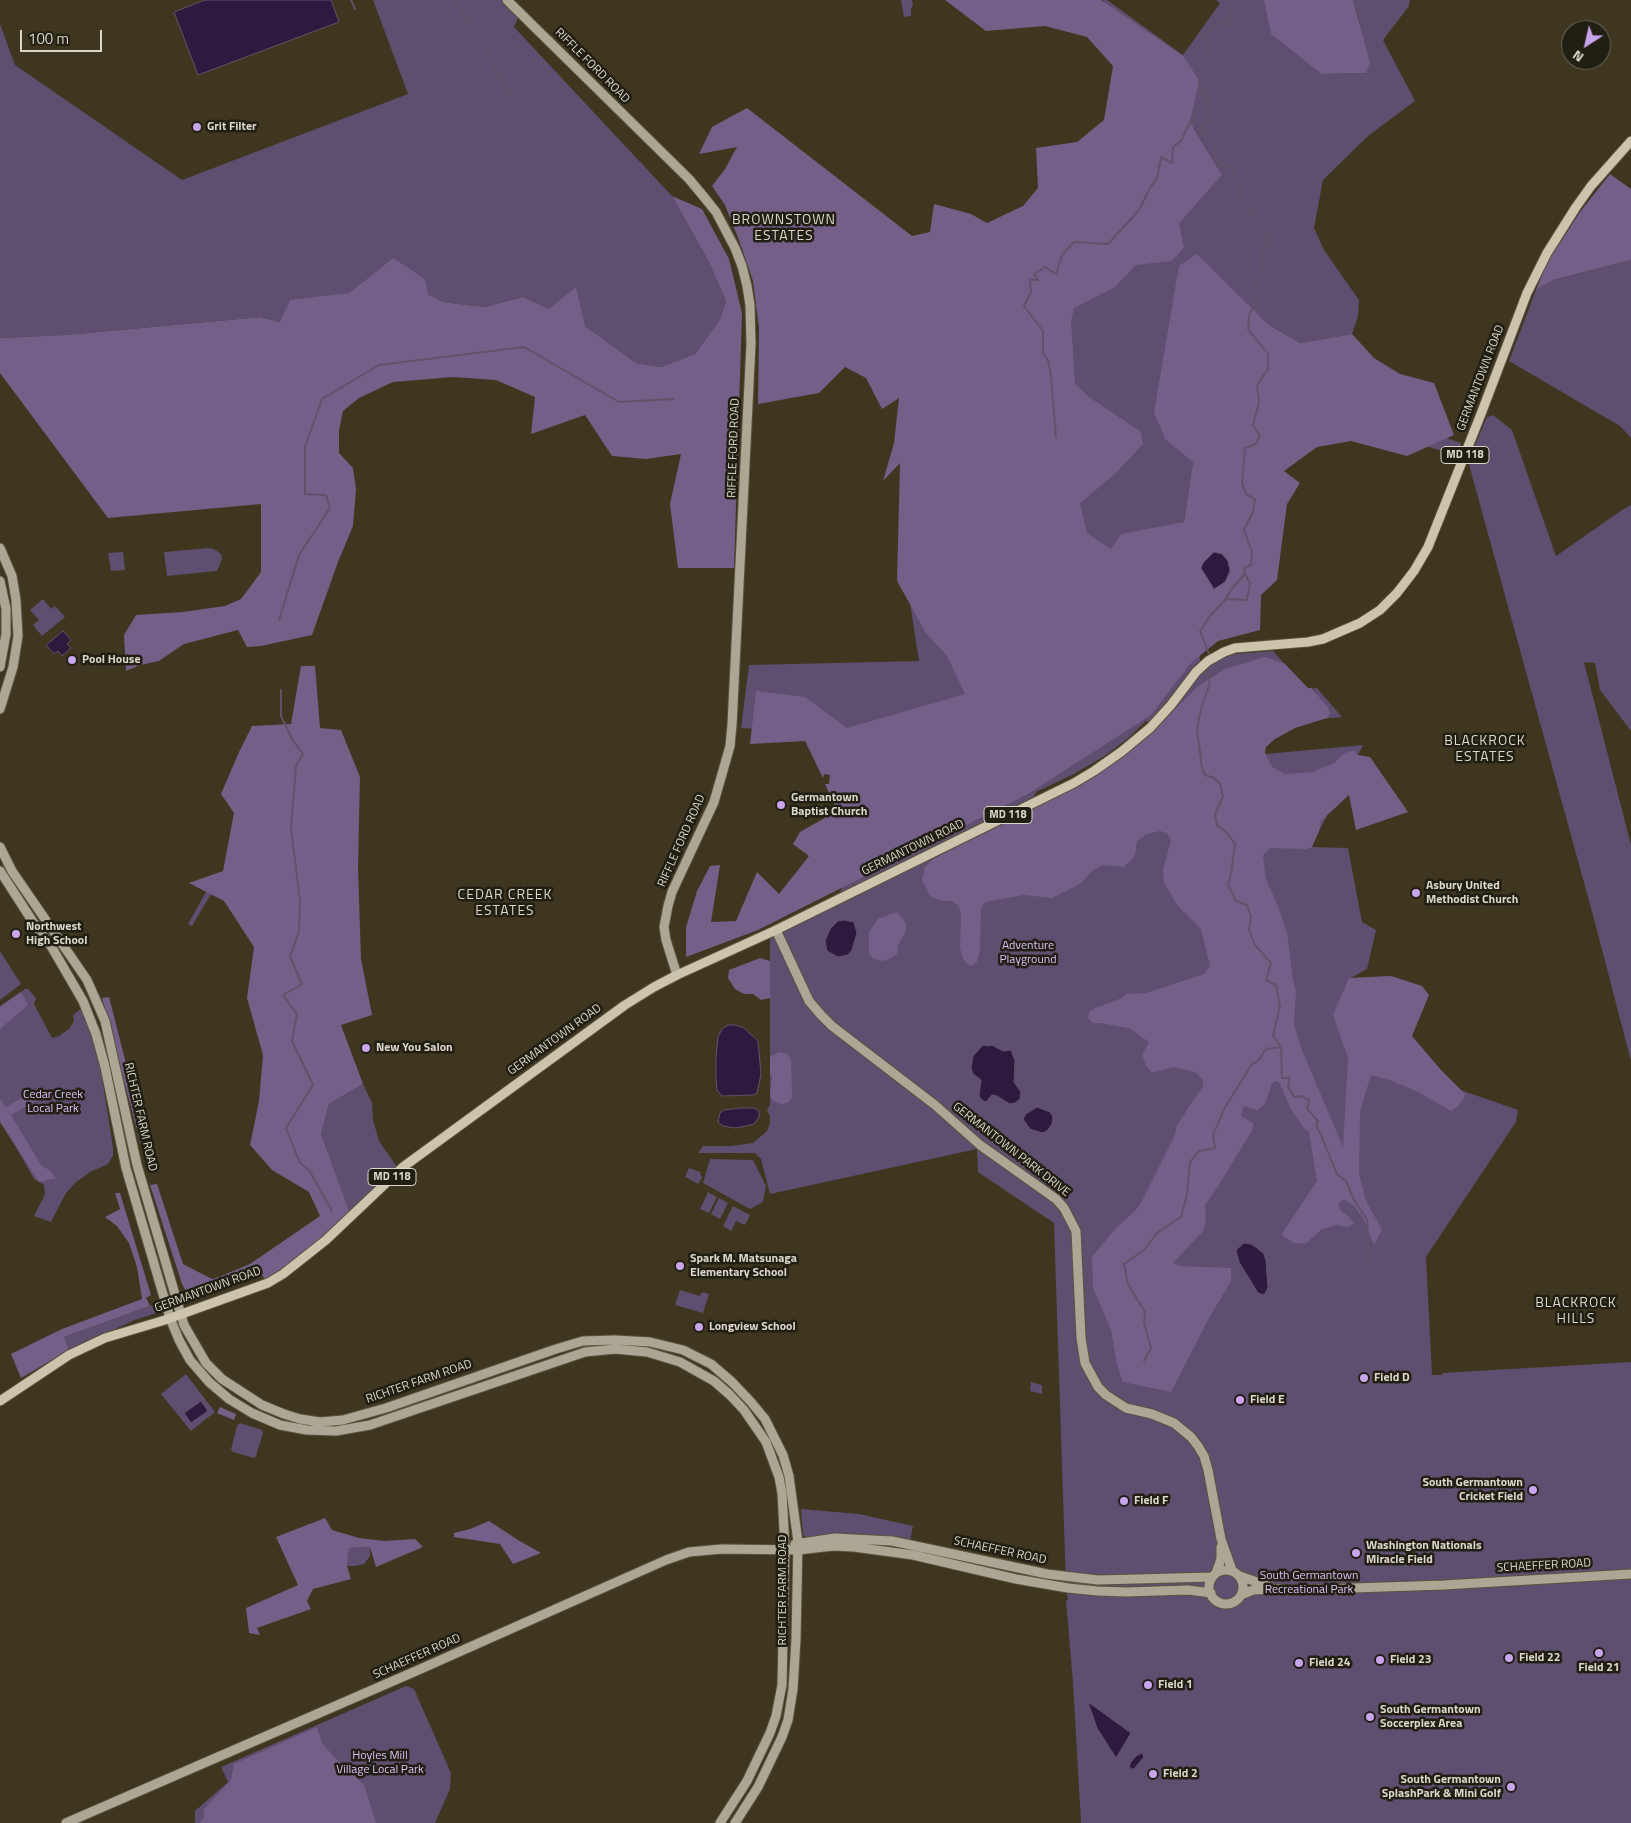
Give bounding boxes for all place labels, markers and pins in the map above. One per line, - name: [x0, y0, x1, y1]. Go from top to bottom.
- place label: Grit Filter: [207, 120, 257, 134]
- marker: Grit Filter: [191, 121, 203, 133]
- place label: Pool House: [82, 653, 141, 667]
- marker: Pool House: [66, 654, 78, 666]
- place label: Germantown Baptist Church: [791, 791, 867, 819]
- marker: Germantown Baptist Church: [775, 799, 787, 811]
- place label: Asbury United Methodist Church: [1426, 879, 1518, 907]
- marker: Asbury United Methodist Church: [1410, 887, 1422, 899]
- place label: Northwest High School: [26, 920, 87, 948]
- marker: Northwest High School: [10, 928, 22, 940]
- place label: New You Salon: [376, 1041, 453, 1055]
- marker: New You Salon: [360, 1042, 372, 1054]
- place label: Spark M. Matsunaga Elementary School: [690, 1252, 797, 1280]
- marker: Spark M. Matsunaga Elementary School: [674, 1260, 686, 1272]
- place label: Longview School: [709, 1320, 796, 1334]
- marker: Longview School: [693, 1321, 705, 1333]
- place label: Field D: [1374, 1371, 1410, 1385]
- marker: Field D: [1358, 1372, 1370, 1384]
- place label: Field E: [1250, 1393, 1285, 1407]
- marker: Field E: [1234, 1394, 1246, 1406]
- place label: South Germantown Cricket Field: [1422, 1476, 1523, 1504]
- marker: South Germantown Cricket Field: [1527, 1484, 1539, 1496]
- place label: Field F: [1134, 1494, 1168, 1508]
- marker: Field F: [1118, 1495, 1130, 1507]
- place label: Washington Nationals Miracle Field: [1366, 1539, 1482, 1567]
- marker: Washington Nationals Miracle Field: [1350, 1547, 1362, 1559]
- marker: Field 21: [1593, 1647, 1605, 1659]
- place label: Field 22: [1519, 1651, 1560, 1665]
- marker: Field 22: [1503, 1652, 1515, 1664]
- place label: Field 23: [1390, 1653, 1431, 1667]
- marker: Field 23: [1374, 1654, 1386, 1666]
- place label: Field 24: [1309, 1656, 1350, 1670]
- marker: Field 24: [1293, 1657, 1305, 1669]
- place label: Field 21: [1578, 1661, 1620, 1675]
- place label: Field 1: [1158, 1678, 1193, 1692]
- marker: Field 1: [1142, 1679, 1154, 1691]
- place label: South Germantown Soccerplex Area: [1380, 1703, 1481, 1731]
- marker: South Germantown Soccerplex Area: [1364, 1711, 1376, 1723]
- place label: Field 2: [1163, 1767, 1198, 1781]
- marker: Field 2: [1147, 1768, 1159, 1780]
- place label: South Germantown SplashPark & Mini Golf: [1382, 1773, 1501, 1801]
- marker: South Germantown SplashPark & Mini Golf: [1505, 1781, 1517, 1793]

